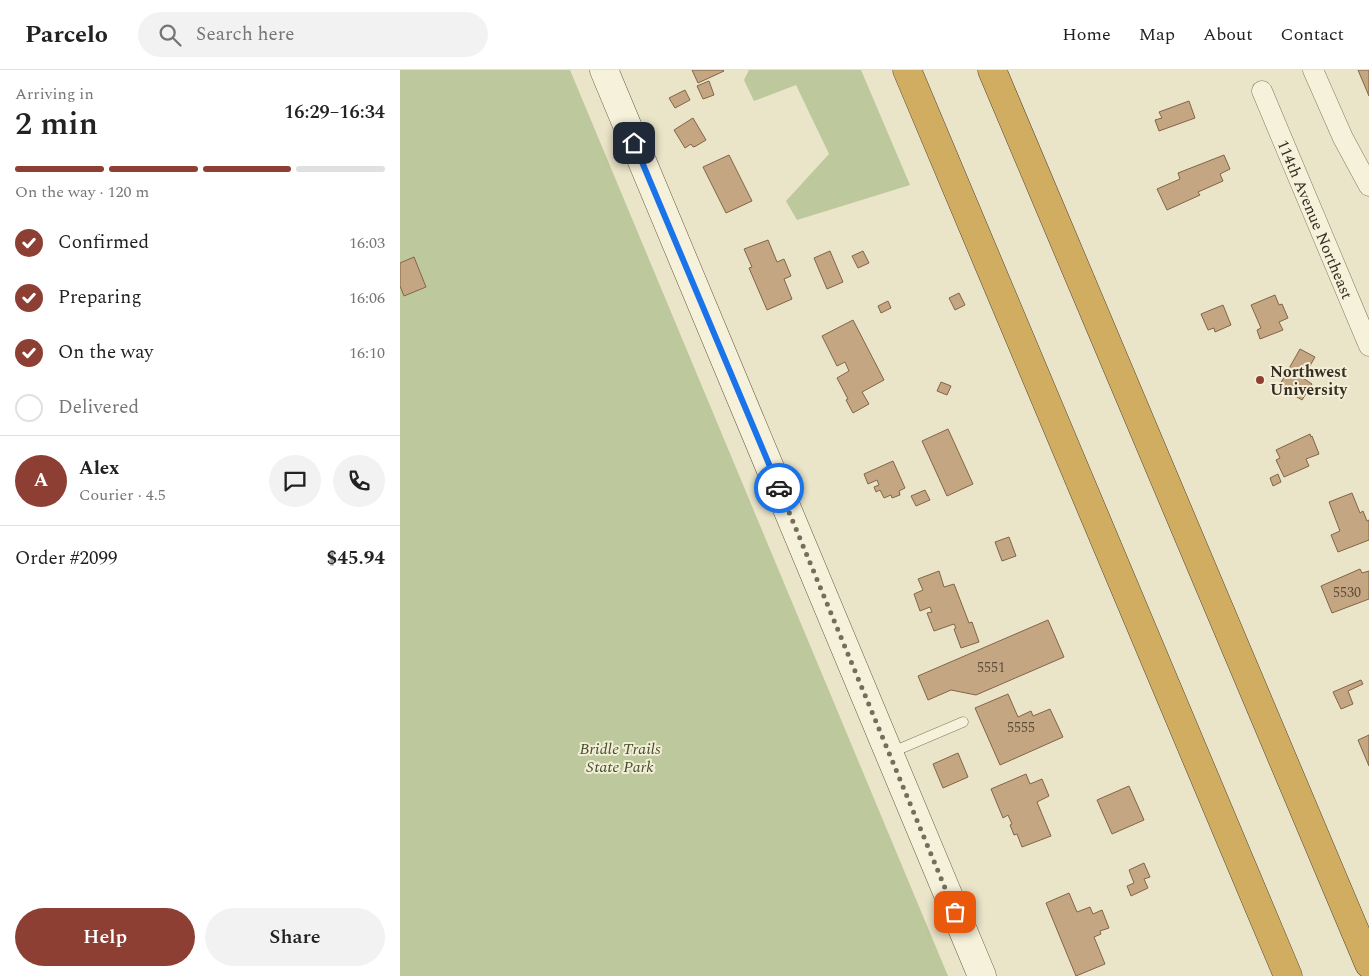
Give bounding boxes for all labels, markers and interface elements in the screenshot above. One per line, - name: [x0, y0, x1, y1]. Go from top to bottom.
- search box: [138, 12, 488, 57]
- text: Parcelo: [25, 17, 108, 53]
- text: Search here: [196, 20, 294, 49]
- icon: search: [156, 21, 184, 49]
- text: Home: [1062, 21, 1111, 48]
- text: Map: [1139, 21, 1175, 48]
- text: About: [1203, 21, 1253, 48]
- text: Contact: [1281, 21, 1344, 48]
- text: Arriving in: [15, 82, 94, 106]
- text: 16:29–16:34: [284, 98, 385, 127]
- text: 2 min: [15, 100, 98, 149]
- pin: [613, 122, 655, 164]
- icon: home: [620, 129, 648, 157]
- street label: 114th Avenue Northeast: [1271, 136, 1359, 303]
- text: On the way · 120 m: [15, 180, 149, 204]
- text: Confirmed: [58, 228, 149, 257]
- icon: check: [15, 229, 43, 257]
- text: 16:03: [349, 231, 385, 255]
- text: Preparing: [58, 283, 142, 312]
- icon: check: [15, 284, 43, 312]
- text: 16:06: [349, 286, 385, 310]
- text: On the way: [58, 338, 154, 367]
- icon: check: [15, 339, 43, 367]
- text: 16:10: [349, 341, 385, 365]
- place label: Northwest University: [1270, 360, 1348, 402]
- marker: Northwest University: [1254, 374, 1266, 386]
- text: Delivered: [58, 393, 139, 422]
- text: Alex: [79, 454, 120, 483]
- button: chat: [269, 455, 321, 507]
- button: phone: [333, 455, 385, 507]
- courier: [754, 463, 804, 513]
- text: A: [34, 466, 48, 495]
- icon: car: [765, 474, 793, 502]
- text: Courier · 4.5: [79, 483, 166, 507]
- text: Order #2099: [15, 544, 118, 573]
- text: $45.94: [327, 544, 385, 573]
- house number: 5530: [1333, 582, 1361, 603]
- house number: 5551: [977, 657, 1005, 678]
- house number: 5555: [1007, 717, 1035, 738]
- park label: Bridle Trails State Park: [579, 737, 661, 779]
- pin: [934, 891, 976, 933]
- icon: bag: [941, 898, 969, 926]
- button: Help: [15, 908, 195, 966]
- button: Share: [205, 908, 385, 966]

